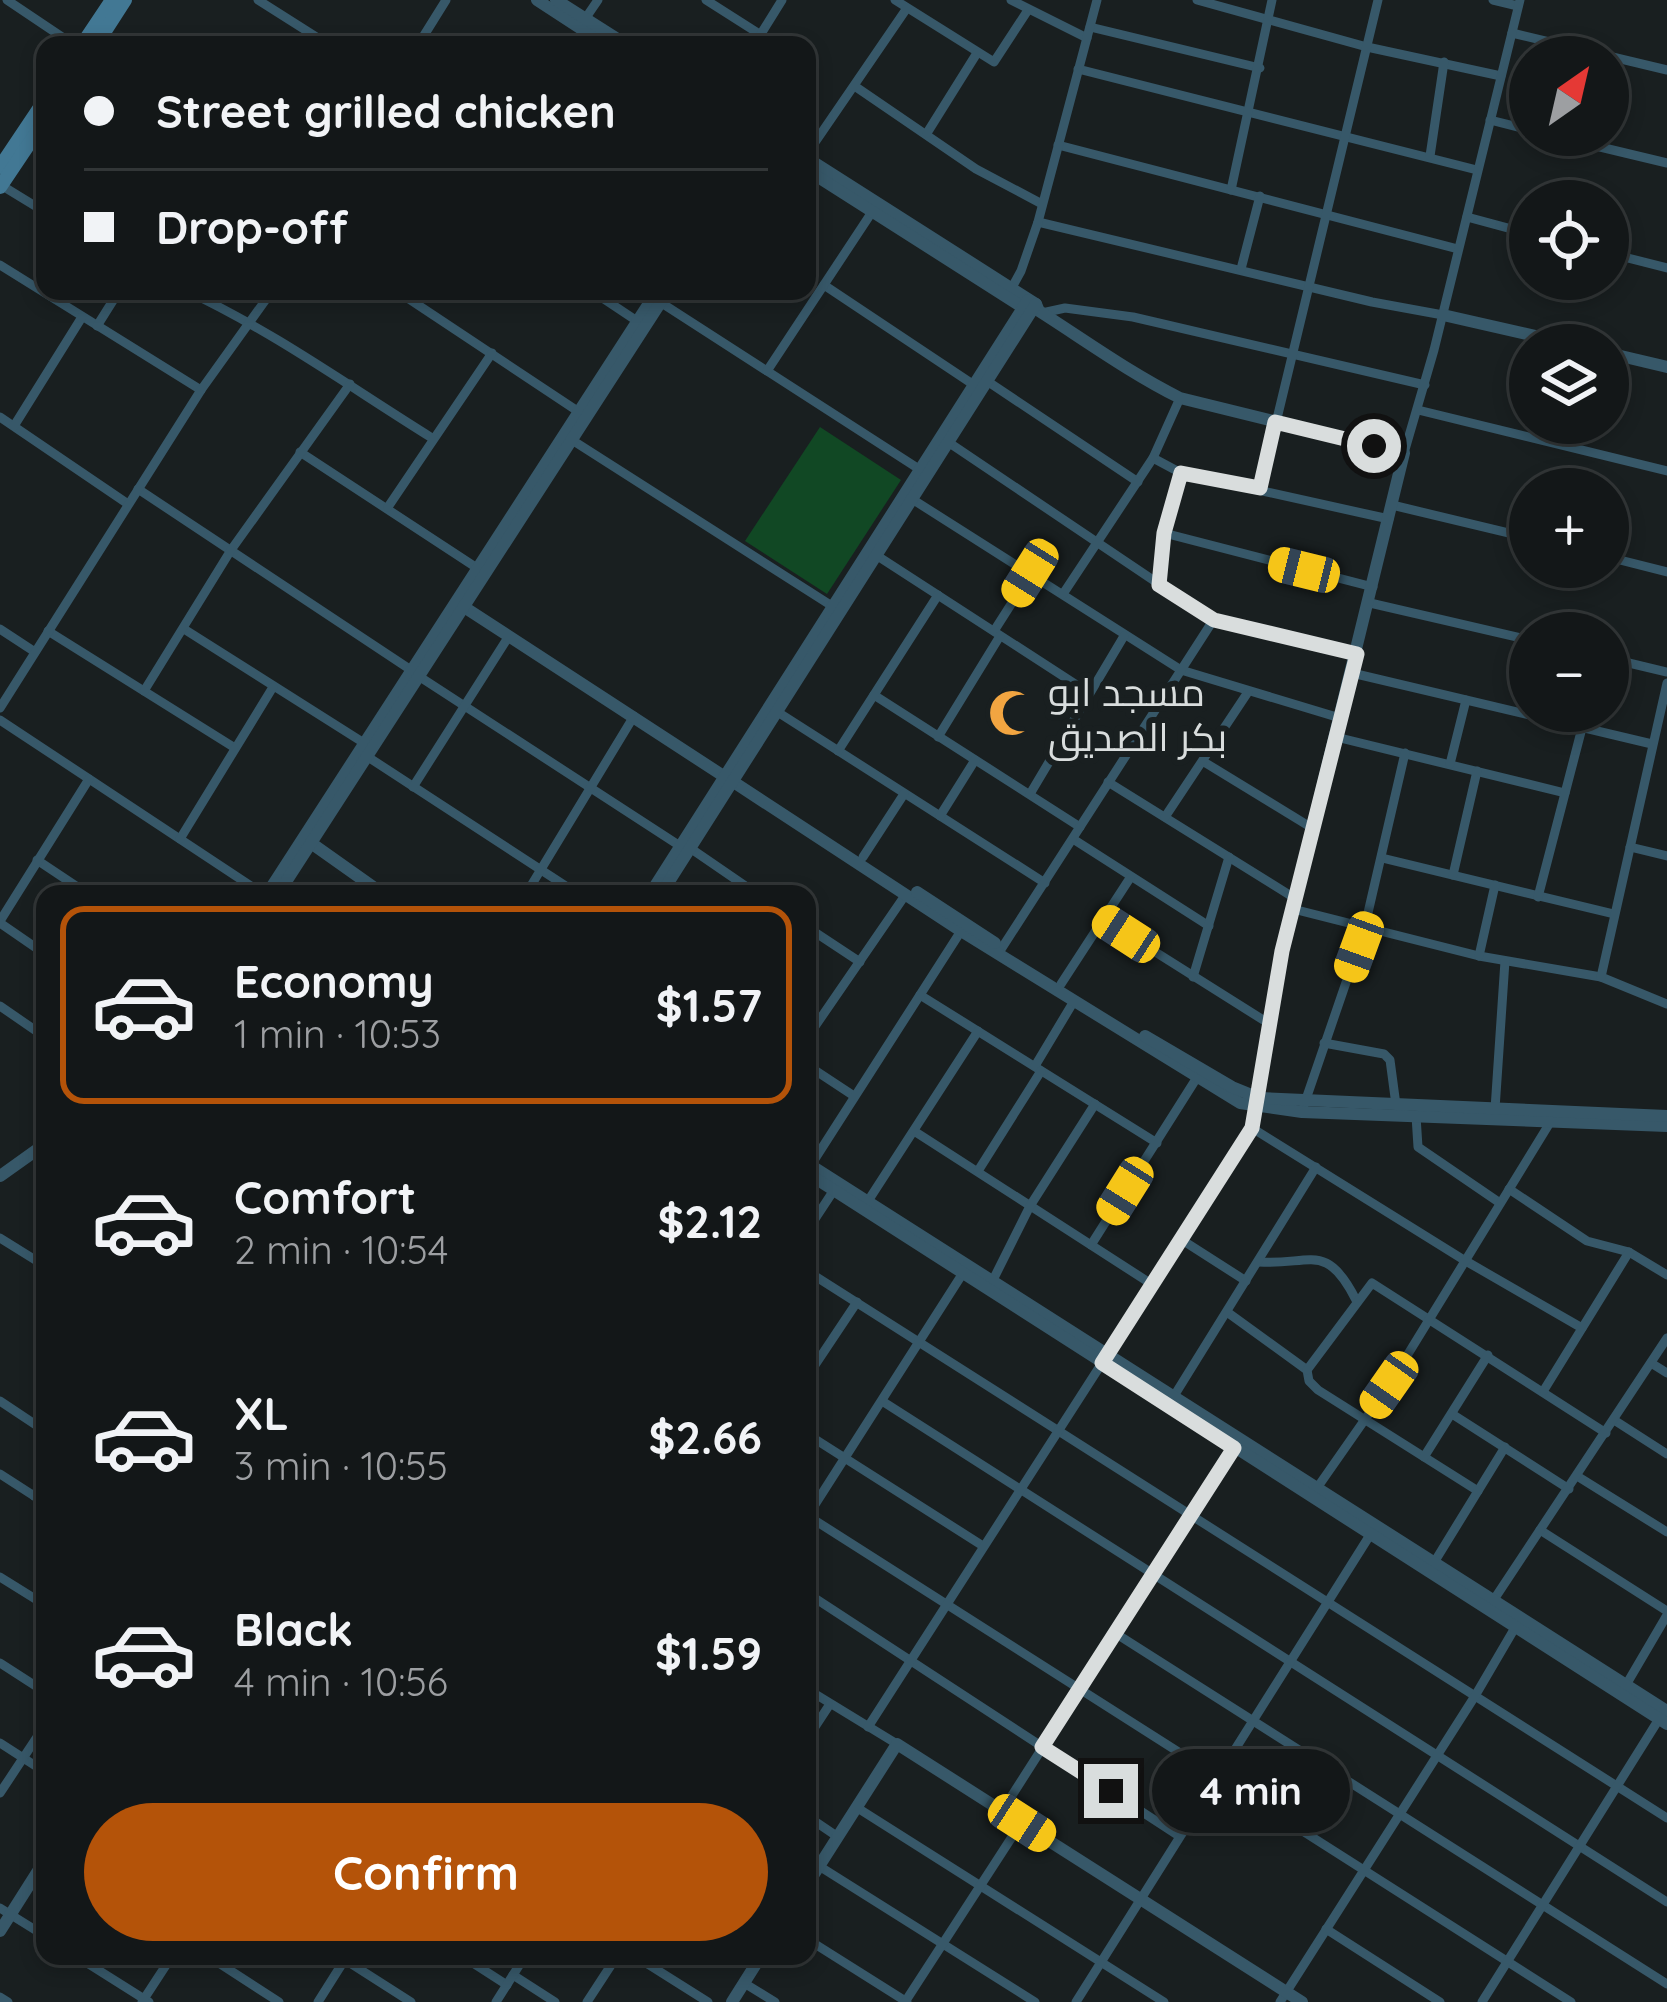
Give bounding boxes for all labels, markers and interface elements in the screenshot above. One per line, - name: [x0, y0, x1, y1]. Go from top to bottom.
- north arrow: [1509, 36, 1629, 156]
- map controls: [1509, 36, 1629, 732]
- text: Street grilled chicken: [156, 83, 616, 139]
- button: locate: [1509, 180, 1629, 300]
- text: Drop-off: [156, 199, 348, 255]
- button: layers: [1509, 324, 1629, 444]
- route start: [1347, 419, 1401, 473]
- button: +: [1509, 468, 1629, 588]
- car: [996, 533, 1064, 613]
- car: [1265, 544, 1343, 596]
- button: −: [1509, 612, 1629, 732]
- place label: مسجد ابو بكر الصديق: [1048, 667, 1227, 761]
- mosque icon: مسجد ابو بكر الصديق: [987, 688, 1037, 738]
- car: [1086, 899, 1166, 969]
- car: [1330, 907, 1388, 987]
- icon: car: [90, 951, 198, 1059]
- text: Economy: [234, 953, 434, 1009]
- text: $1.57: [656, 977, 762, 1033]
- text: 1 min · 10:53: [234, 1009, 441, 1058]
- car: [1091, 1151, 1159, 1231]
- icon: car: [90, 1167, 198, 1275]
- text: Comfort: [234, 1169, 416, 1225]
- text: $2.12: [657, 1193, 762, 1249]
- text: 2 min · 10:54: [234, 1225, 448, 1274]
- car: [1354, 1345, 1424, 1425]
- icon: car: [90, 1383, 198, 1491]
- text: XL: [234, 1385, 289, 1441]
- text: $2.66: [649, 1409, 762, 1465]
- text: 3 min · 10:55: [234, 1441, 448, 1490]
- icon: car: [90, 1599, 198, 1707]
- text: Black: [234, 1601, 353, 1657]
- text: $1.59: [655, 1625, 762, 1681]
- text: 4 min · 10:56: [234, 1657, 448, 1706]
- callout: 4 min: [1153, 1749, 1351, 1833]
- route end: [1084, 1764, 1138, 1818]
- text: 4 min: [1200, 1766, 1302, 1815]
- car: [982, 1788, 1062, 1858]
- button: Confirm: [84, 1803, 768, 1941]

